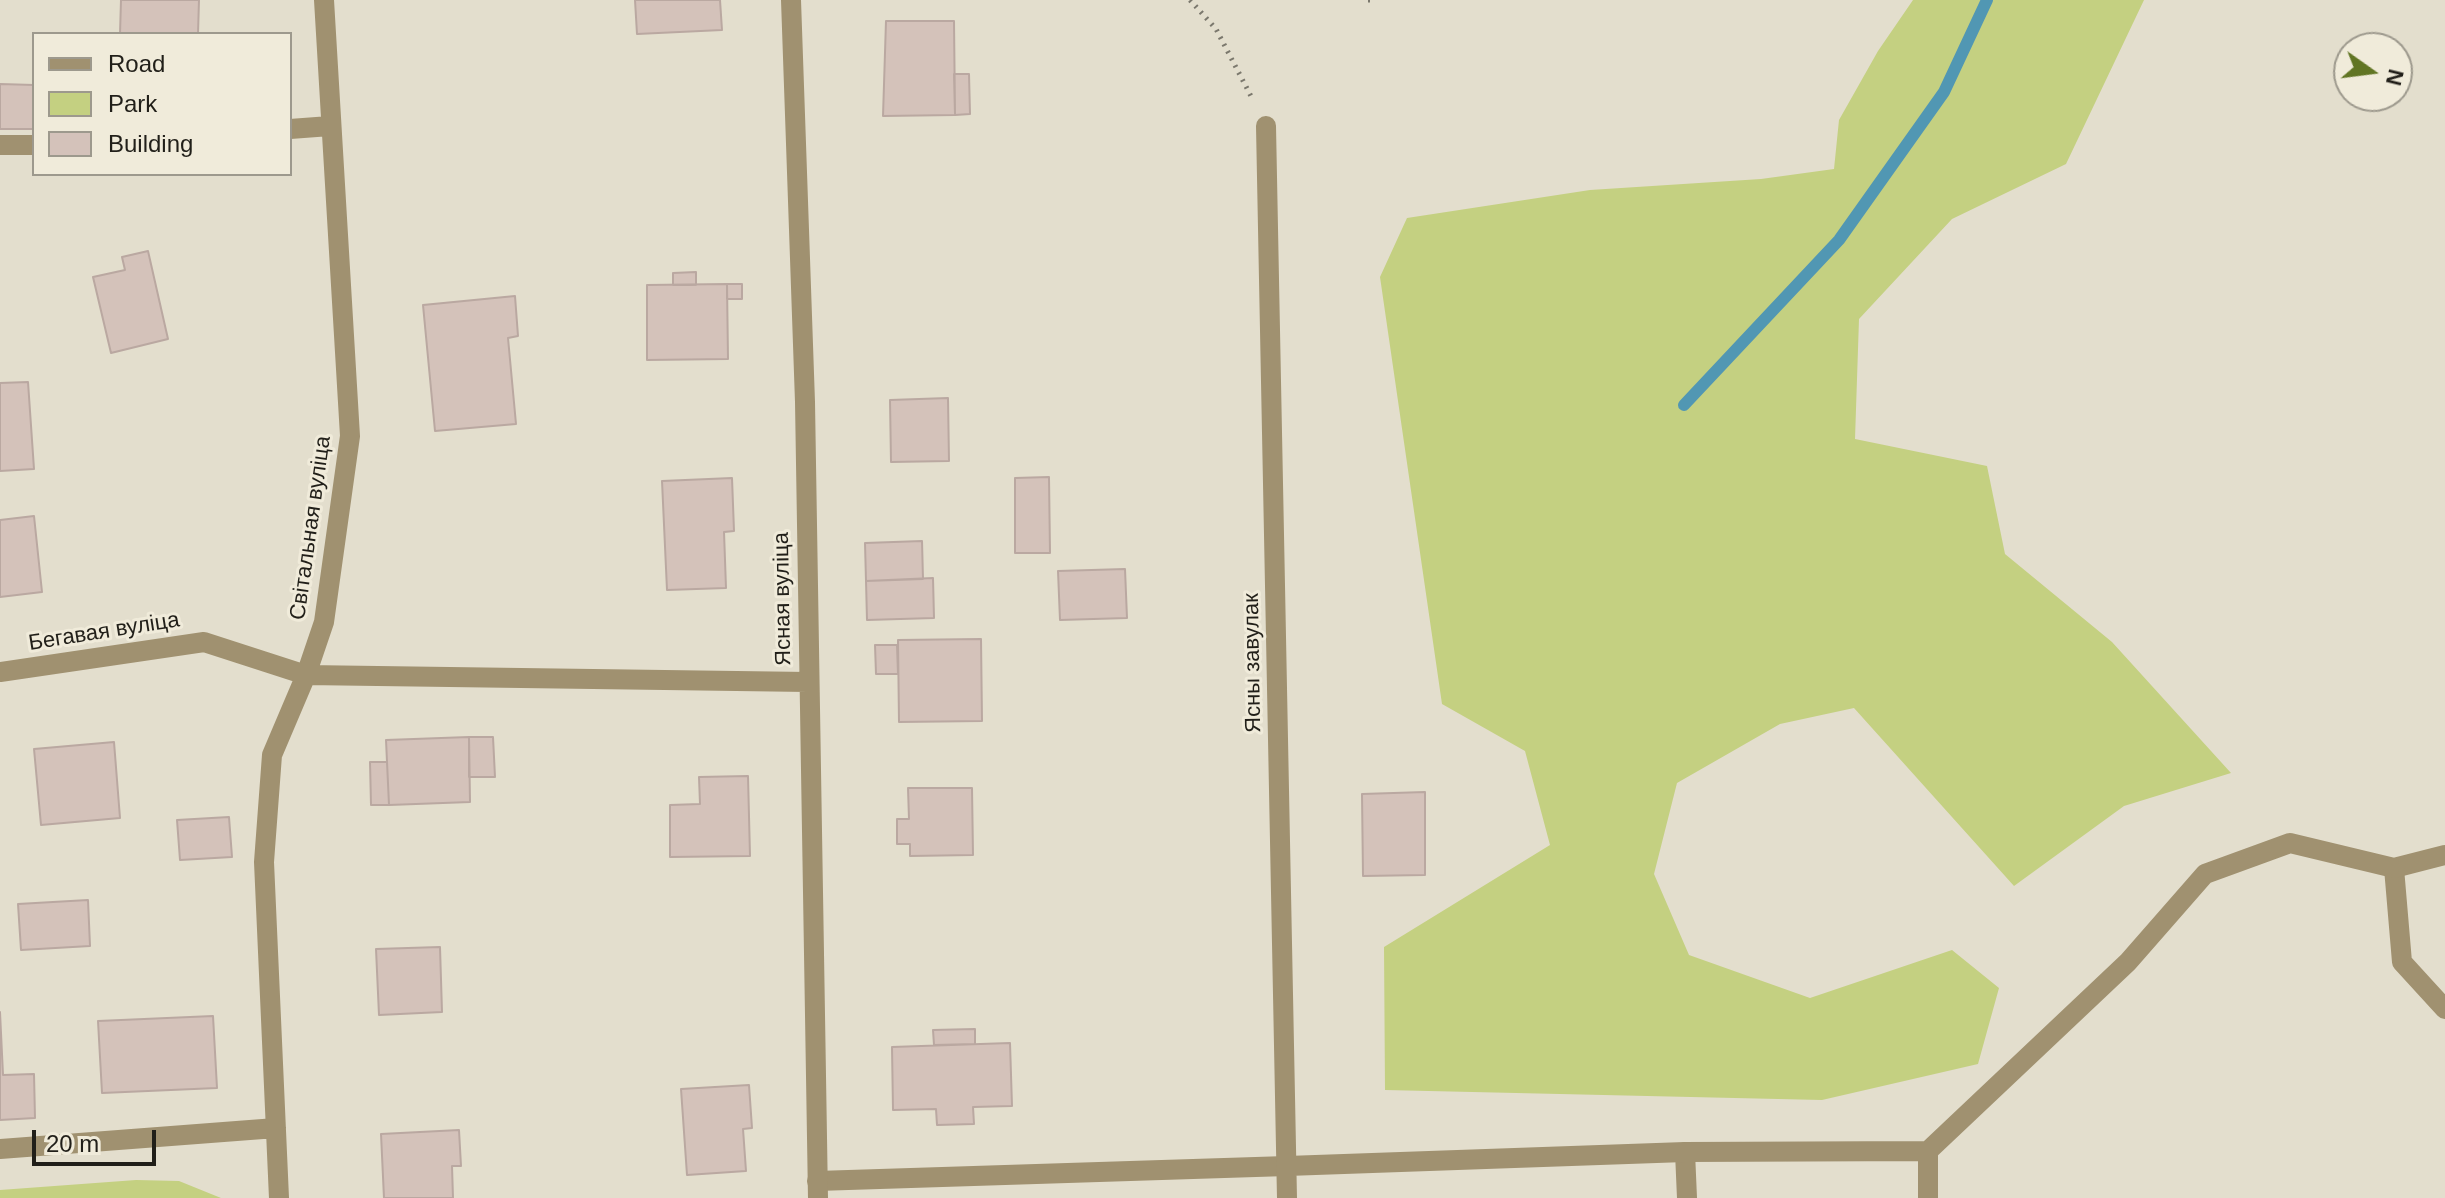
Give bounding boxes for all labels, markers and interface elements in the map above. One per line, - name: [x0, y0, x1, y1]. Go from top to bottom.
- legend: [32, 32, 292, 176]
- north arrow: [2333, 32, 2413, 112]
- text: Road: [108, 50, 165, 77]
- text: N: [2381, 67, 2409, 88]
- text: Park: [108, 90, 157, 117]
- text: Building: [108, 130, 193, 157]
- street label: Світальная вуліца: [285, 434, 337, 622]
- street label: Ясная вуліца: [769, 532, 797, 666]
- street label: Ясны завулак: [1239, 593, 1267, 733]
- street label: Бегавая вуліца: [27, 607, 181, 657]
- scale bar: [36, 1114, 160, 1164]
- text: 20 m: [46, 1130, 99, 1157]

